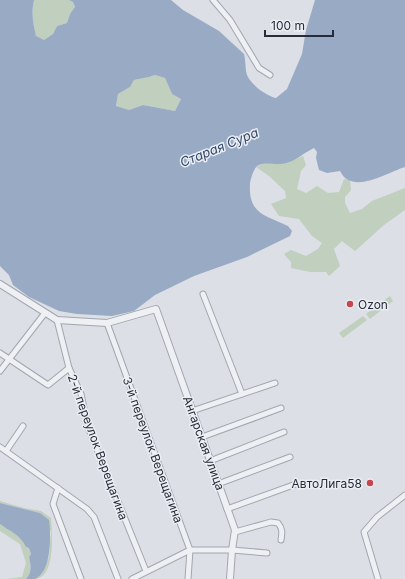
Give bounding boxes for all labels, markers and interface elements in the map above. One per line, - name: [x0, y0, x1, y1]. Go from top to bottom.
- scale bar: [265, 12, 333, 38]
- text: 100 m: [271, 18, 305, 33]
- water label: Старая Сура: [177, 124, 261, 170]
- place label: Ozon: [358, 297, 388, 312]
- marker: Ozon: [345, 299, 355, 309]
- street label: 2-й переулок Верещагина: [65, 372, 131, 522]
- street label: 3-й переулок Верещагина: [120, 375, 186, 525]
- street label: Ангарская улица: [180, 394, 228, 492]
- place label: АвтоЛига58: [292, 476, 362, 491]
- marker: АвтоЛига58: [365, 478, 375, 488]

